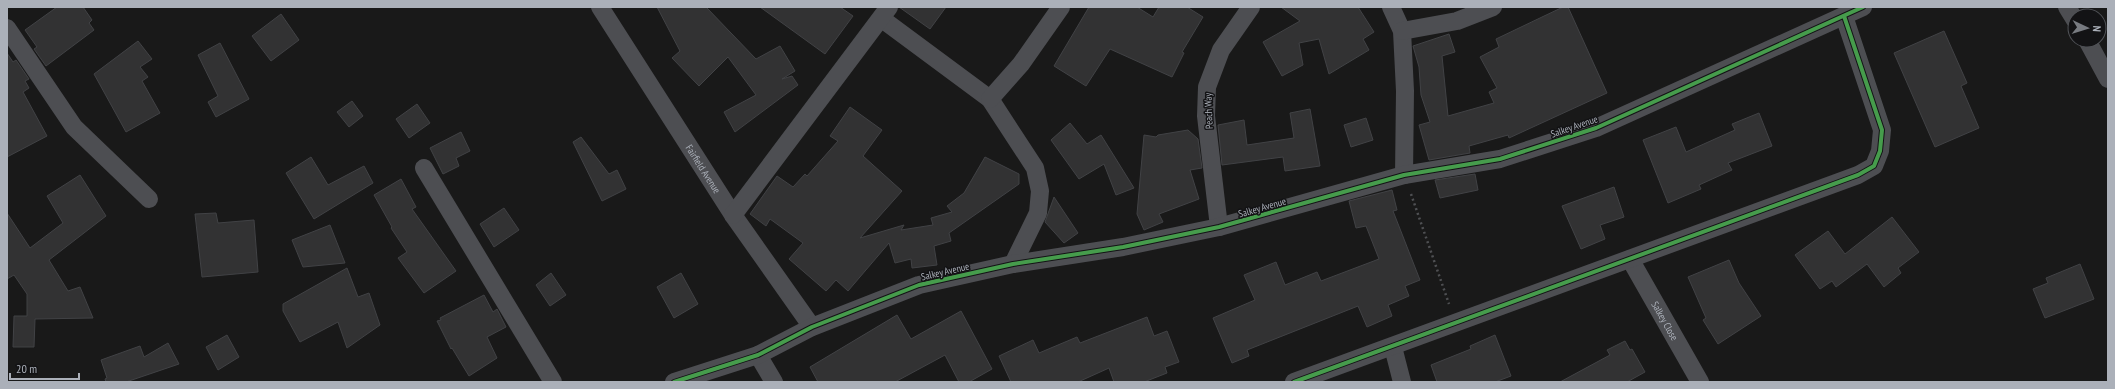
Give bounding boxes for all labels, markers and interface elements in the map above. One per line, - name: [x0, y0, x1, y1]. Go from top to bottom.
- north arrow: [2067, 8, 2107, 48]
- text: N: [2090, 25, 2104, 32]
- street label: Peach Way: [1201, 92, 1216, 129]
- street label: Salkey Avenue: [1549, 112, 1599, 141]
- street label: Fairfield Avenue: [683, 142, 723, 196]
- street label: Salkey Avenue: [1237, 194, 1287, 220]
- street label: Salkey Avenue: [920, 260, 970, 283]
- street label: Salkey Close: [1648, 299, 1681, 343]
- scale bar: [10, 355, 79, 381]
- text: 20 m: [16, 361, 37, 376]

